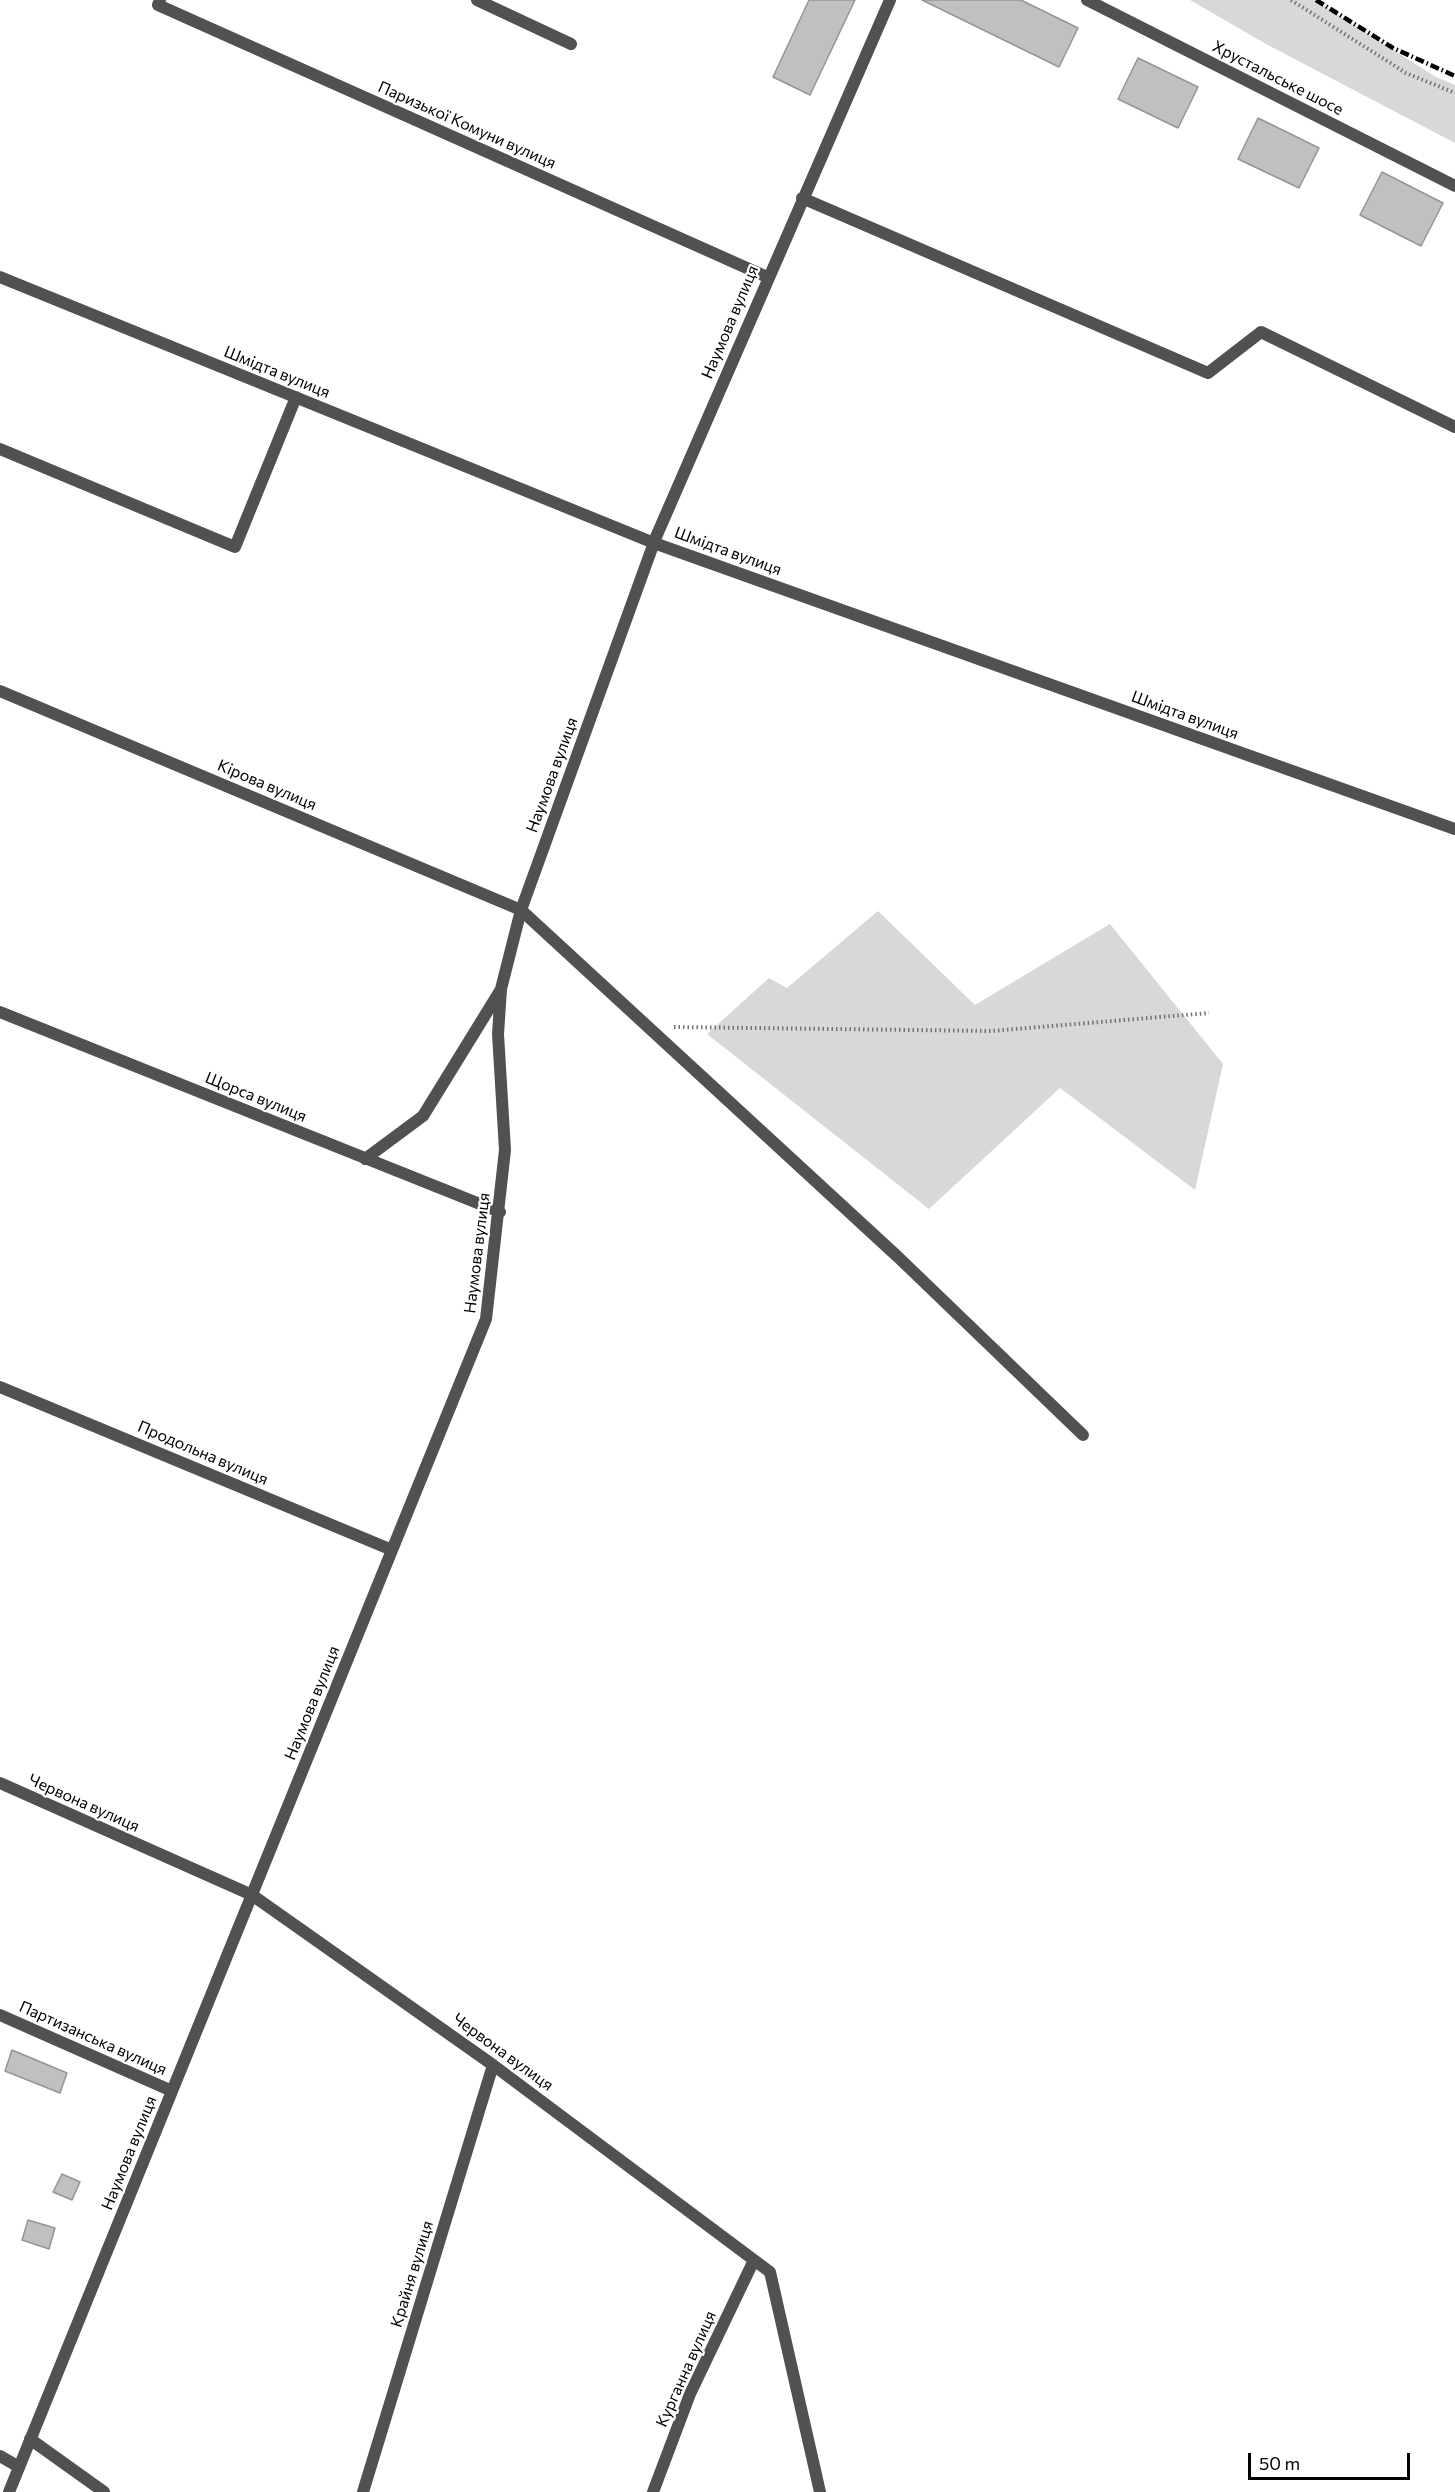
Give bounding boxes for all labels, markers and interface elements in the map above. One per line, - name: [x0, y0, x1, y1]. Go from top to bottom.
- street label: Хрустальське шосе: [1209, 37, 1347, 119]
- street label: Паризької Комуни вулиця: [375, 77, 559, 173]
- street label: Наумова вулиця: [697, 262, 763, 382]
- street label: Шмідта вулиця: [221, 342, 333, 402]
- street label: Шмідта вулиця: [672, 523, 784, 579]
- street label: Шмідта вулиця: [1129, 687, 1241, 743]
- street label: Наумова вулиця: [522, 715, 582, 835]
- street label: Кірова вулиця: [214, 755, 320, 815]
- street label: Щорса вулиця: [203, 1068, 309, 1126]
- street label: Наумова вулиця: [460, 1192, 494, 1314]
- street label: Продольна вулиця: [135, 1417, 271, 1489]
- street label: Наумова вулиця: [280, 1643, 344, 1763]
- street label: Червона вулиця: [26, 1770, 142, 1836]
- street label: Партизанська вулиця: [16, 1997, 170, 2079]
- street label: Червона вулиця: [449, 2009, 557, 2095]
- street label: Наумова вулиця: [97, 2093, 161, 2213]
- street label: Крайня вулиця: [387, 2218, 437, 2330]
- street label: Курганна вулиця: [652, 2308, 720, 2430]
- scale bar: [1251, 2441, 1413, 2479]
- text: 50 m: [1259, 2452, 1300, 2474]

